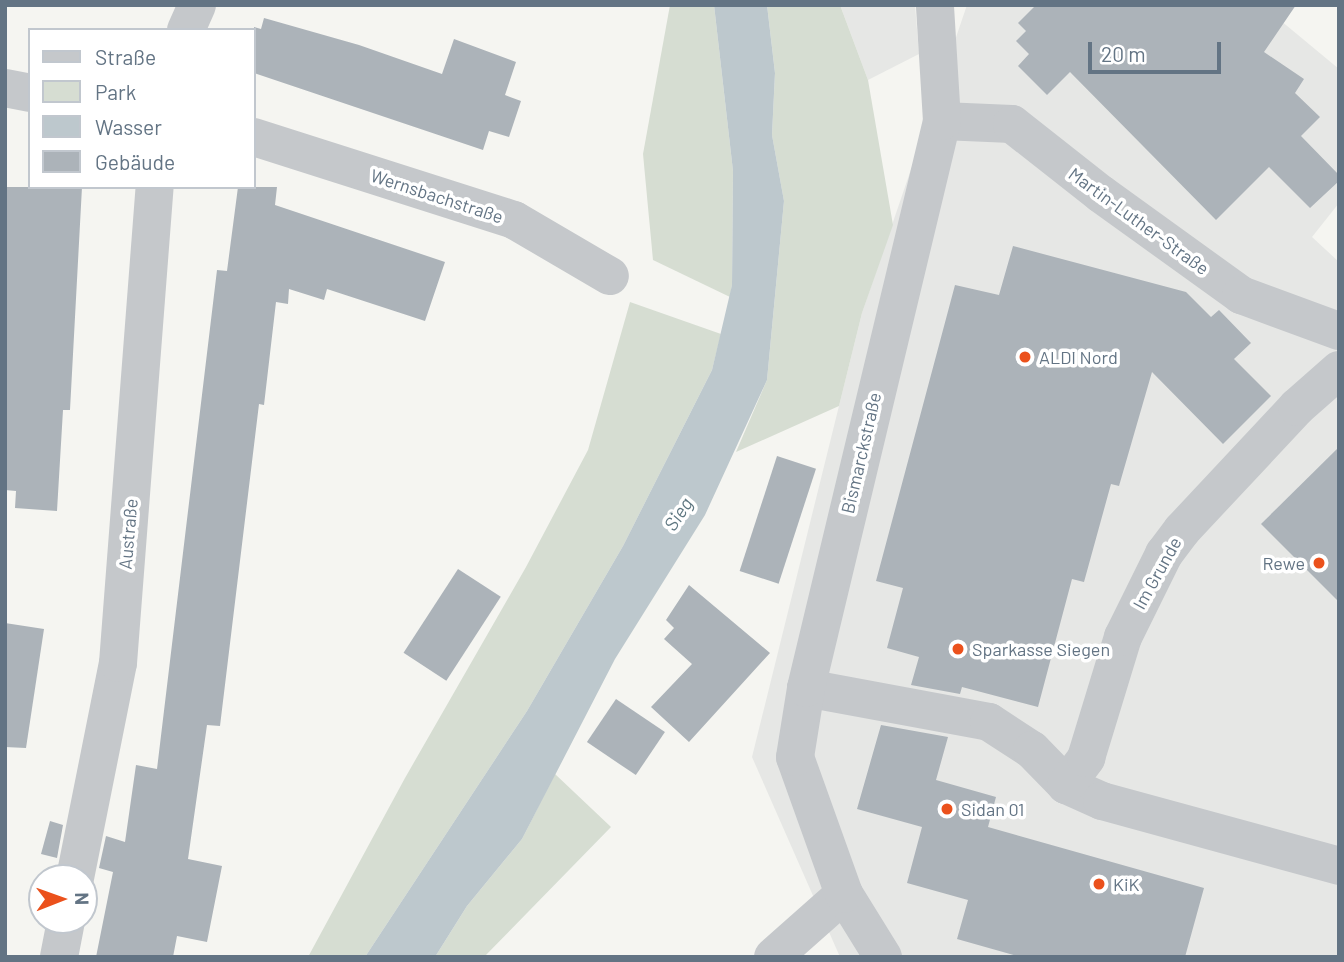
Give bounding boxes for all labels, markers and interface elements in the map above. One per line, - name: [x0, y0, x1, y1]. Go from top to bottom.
- legend: [28, 28, 256, 189]
- scale bar: [1092, 28, 1225, 72]
- text: 20 m: [1101, 41, 1146, 66]
- text: Straße: [95, 44, 156, 69]
- text: Park: [95, 79, 136, 104]
- text: Wasser: [95, 114, 162, 139]
- text: Gebäude: [95, 149, 175, 174]
- street label: Martin-Luther-Straße: [1065, 163, 1213, 279]
- street label: Wernsbachstraße: [368, 164, 506, 228]
- place label: ALDI Nord: [1039, 346, 1118, 368]
- marker: ALDI Nord: [1017, 349, 1033, 365]
- street label: Bismarckstraße: [837, 390, 885, 516]
- water label: Sieg: [659, 493, 697, 535]
- street label: Austraße: [114, 498, 142, 570]
- street label: Im Grunde: [1128, 533, 1186, 613]
- place label: Rewe: [1262, 552, 1305, 574]
- marker: Rewe: [1311, 555, 1327, 571]
- place label: Sparkasse Siegen: [972, 638, 1110, 660]
- marker: Sparkasse Siegen: [950, 641, 966, 657]
- place label: Sidan 01: [961, 798, 1024, 820]
- marker: Sidan 01: [939, 801, 955, 817]
- north arrow: [28, 864, 98, 934]
- place label: KiK: [1113, 873, 1140, 895]
- marker: KiK: [1091, 876, 1107, 892]
- text: N: [71, 892, 94, 905]

